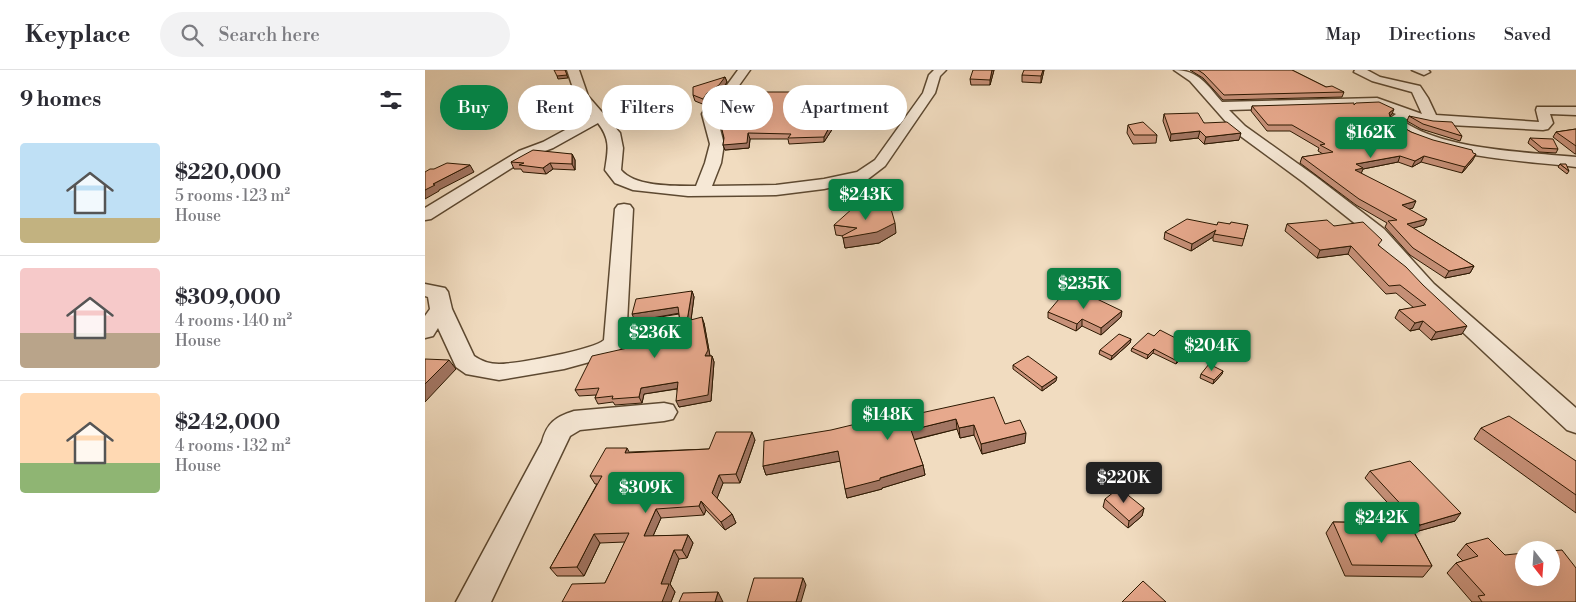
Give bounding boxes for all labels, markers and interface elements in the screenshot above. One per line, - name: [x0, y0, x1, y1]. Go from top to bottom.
- search box: [160, 12, 510, 57]
- text: Keyplace: [25, 20, 130, 50]
- icon: search: [178, 21, 206, 49]
- text: Search here: [218, 23, 320, 47]
- text: Map: [1325, 23, 1361, 46]
- text: Directions: [1389, 23, 1476, 46]
- text: Saved: [1504, 23, 1551, 46]
- chip: Buy: [440, 85, 508, 130]
- chip: Rent: [518, 85, 592, 130]
- chip: Filters: [602, 85, 692, 130]
- chip: New: [702, 85, 773, 130]
- chip: Apartment: [783, 85, 907, 130]
- icon: filters: [377, 86, 405, 114]
- text: 9 homes: [20, 87, 101, 113]
- pin: $162K: [1336, 116, 1406, 159]
- text: $162K: [1346, 123, 1396, 143]
- text: $220,000: [175, 160, 281, 186]
- icon: home: [60, 163, 120, 223]
- pin: $243K: [831, 178, 901, 221]
- text: $243K: [840, 185, 892, 205]
- text: 5 rooms · 123 m²: [175, 186, 290, 206]
- text: House: [175, 206, 221, 226]
- pin: $235K: [1049, 268, 1119, 310]
- text: $235K: [1058, 274, 1110, 294]
- text: $309,000: [175, 285, 281, 311]
- icon: home: [60, 288, 120, 348]
- text: 4 rooms · 140 m²: [175, 311, 292, 331]
- pin: $236K: [620, 316, 690, 359]
- text: $236K: [629, 323, 681, 343]
- pin: $204K: [1177, 330, 1247, 372]
- text: House: [175, 331, 221, 351]
- text: $204K: [1185, 336, 1239, 356]
- pin: $148K: [853, 398, 923, 441]
- text: $148K: [863, 405, 913, 425]
- text: $242,000: [175, 410, 280, 436]
- icon: home: [60, 413, 120, 473]
- text: 4 rooms · 132 m²: [175, 436, 291, 456]
- text: House: [175, 456, 221, 476]
- pin: $220K: [1089, 462, 1159, 504]
- text: $220K: [1097, 468, 1151, 488]
- pin: $309K: [611, 472, 681, 514]
- text: $309K: [619, 478, 673, 498]
- pin: $242K: [1347, 502, 1417, 544]
- text: $242K: [1355, 508, 1409, 528]
- north arrow: [1515, 541, 1560, 586]
- map controls: [1515, 541, 1560, 586]

